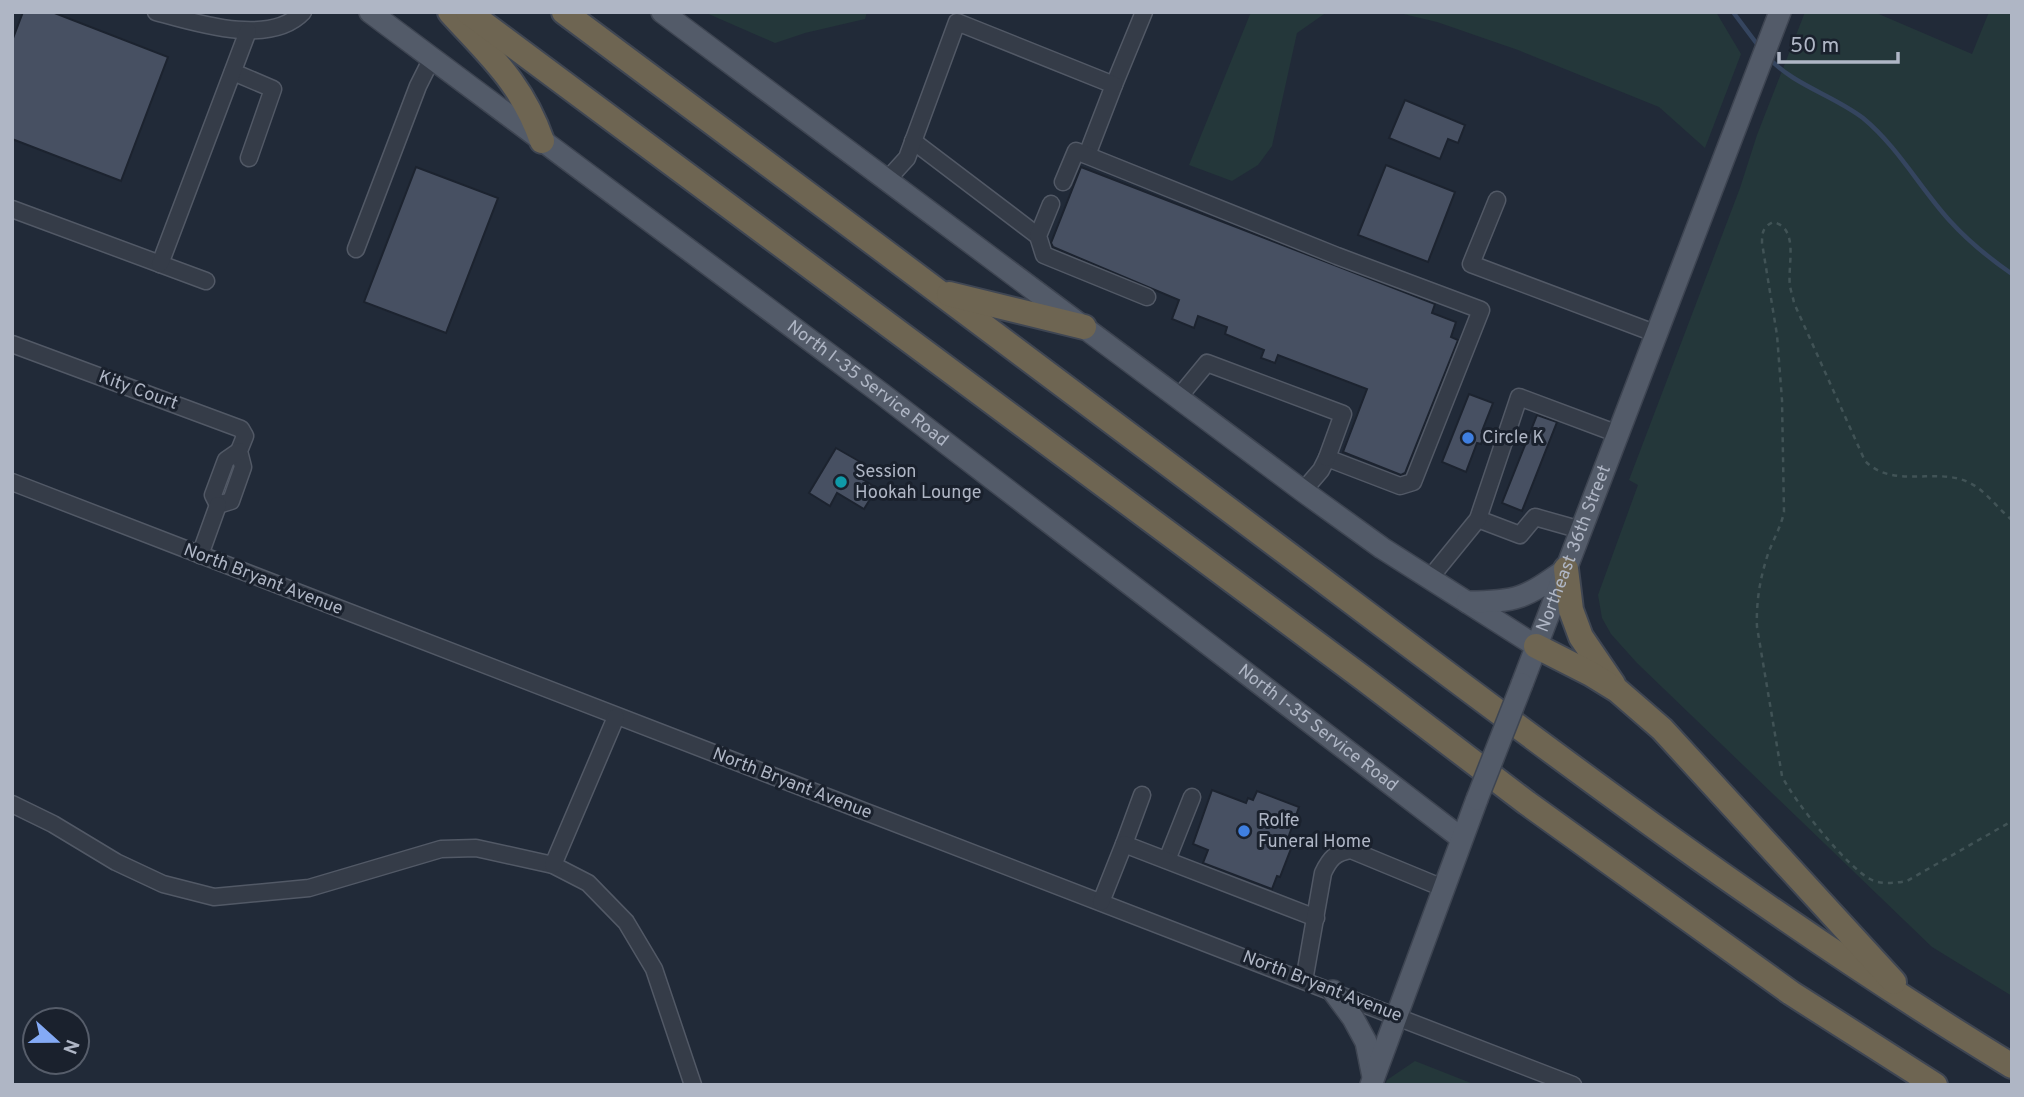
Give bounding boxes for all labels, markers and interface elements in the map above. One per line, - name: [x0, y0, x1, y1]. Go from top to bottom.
- scale bar: [1779, 21, 1898, 65]
- text: 50 m: [1790, 33, 1839, 60]
- street label: North I-35 Service Road: [782, 315, 953, 452]
- street label: Kity Court: [95, 366, 181, 416]
- place label: Circle K: [1482, 427, 1544, 450]
- marker: Circle K: [1460, 430, 1476, 446]
- place label: Session Hookah Lounge: [855, 461, 981, 505]
- street label: Northeast 36th Street: [1531, 462, 1616, 636]
- marker: Session Hookah Lounge: [833, 474, 849, 490]
- street label: North Bryant Avenue: [180, 539, 346, 621]
- street label: North I-35 Service Road: [1233, 659, 1403, 797]
- street label: North Bryant Avenue: [709, 743, 875, 825]
- place label: Rolfe Funeral Home: [1258, 810, 1371, 854]
- marker: Rolfe Funeral Home: [1236, 823, 1252, 839]
- street label: North Bryant Avenue: [1239, 946, 1405, 1028]
- north arrow: [21, 1006, 91, 1076]
- text: N: [56, 1036, 84, 1057]

